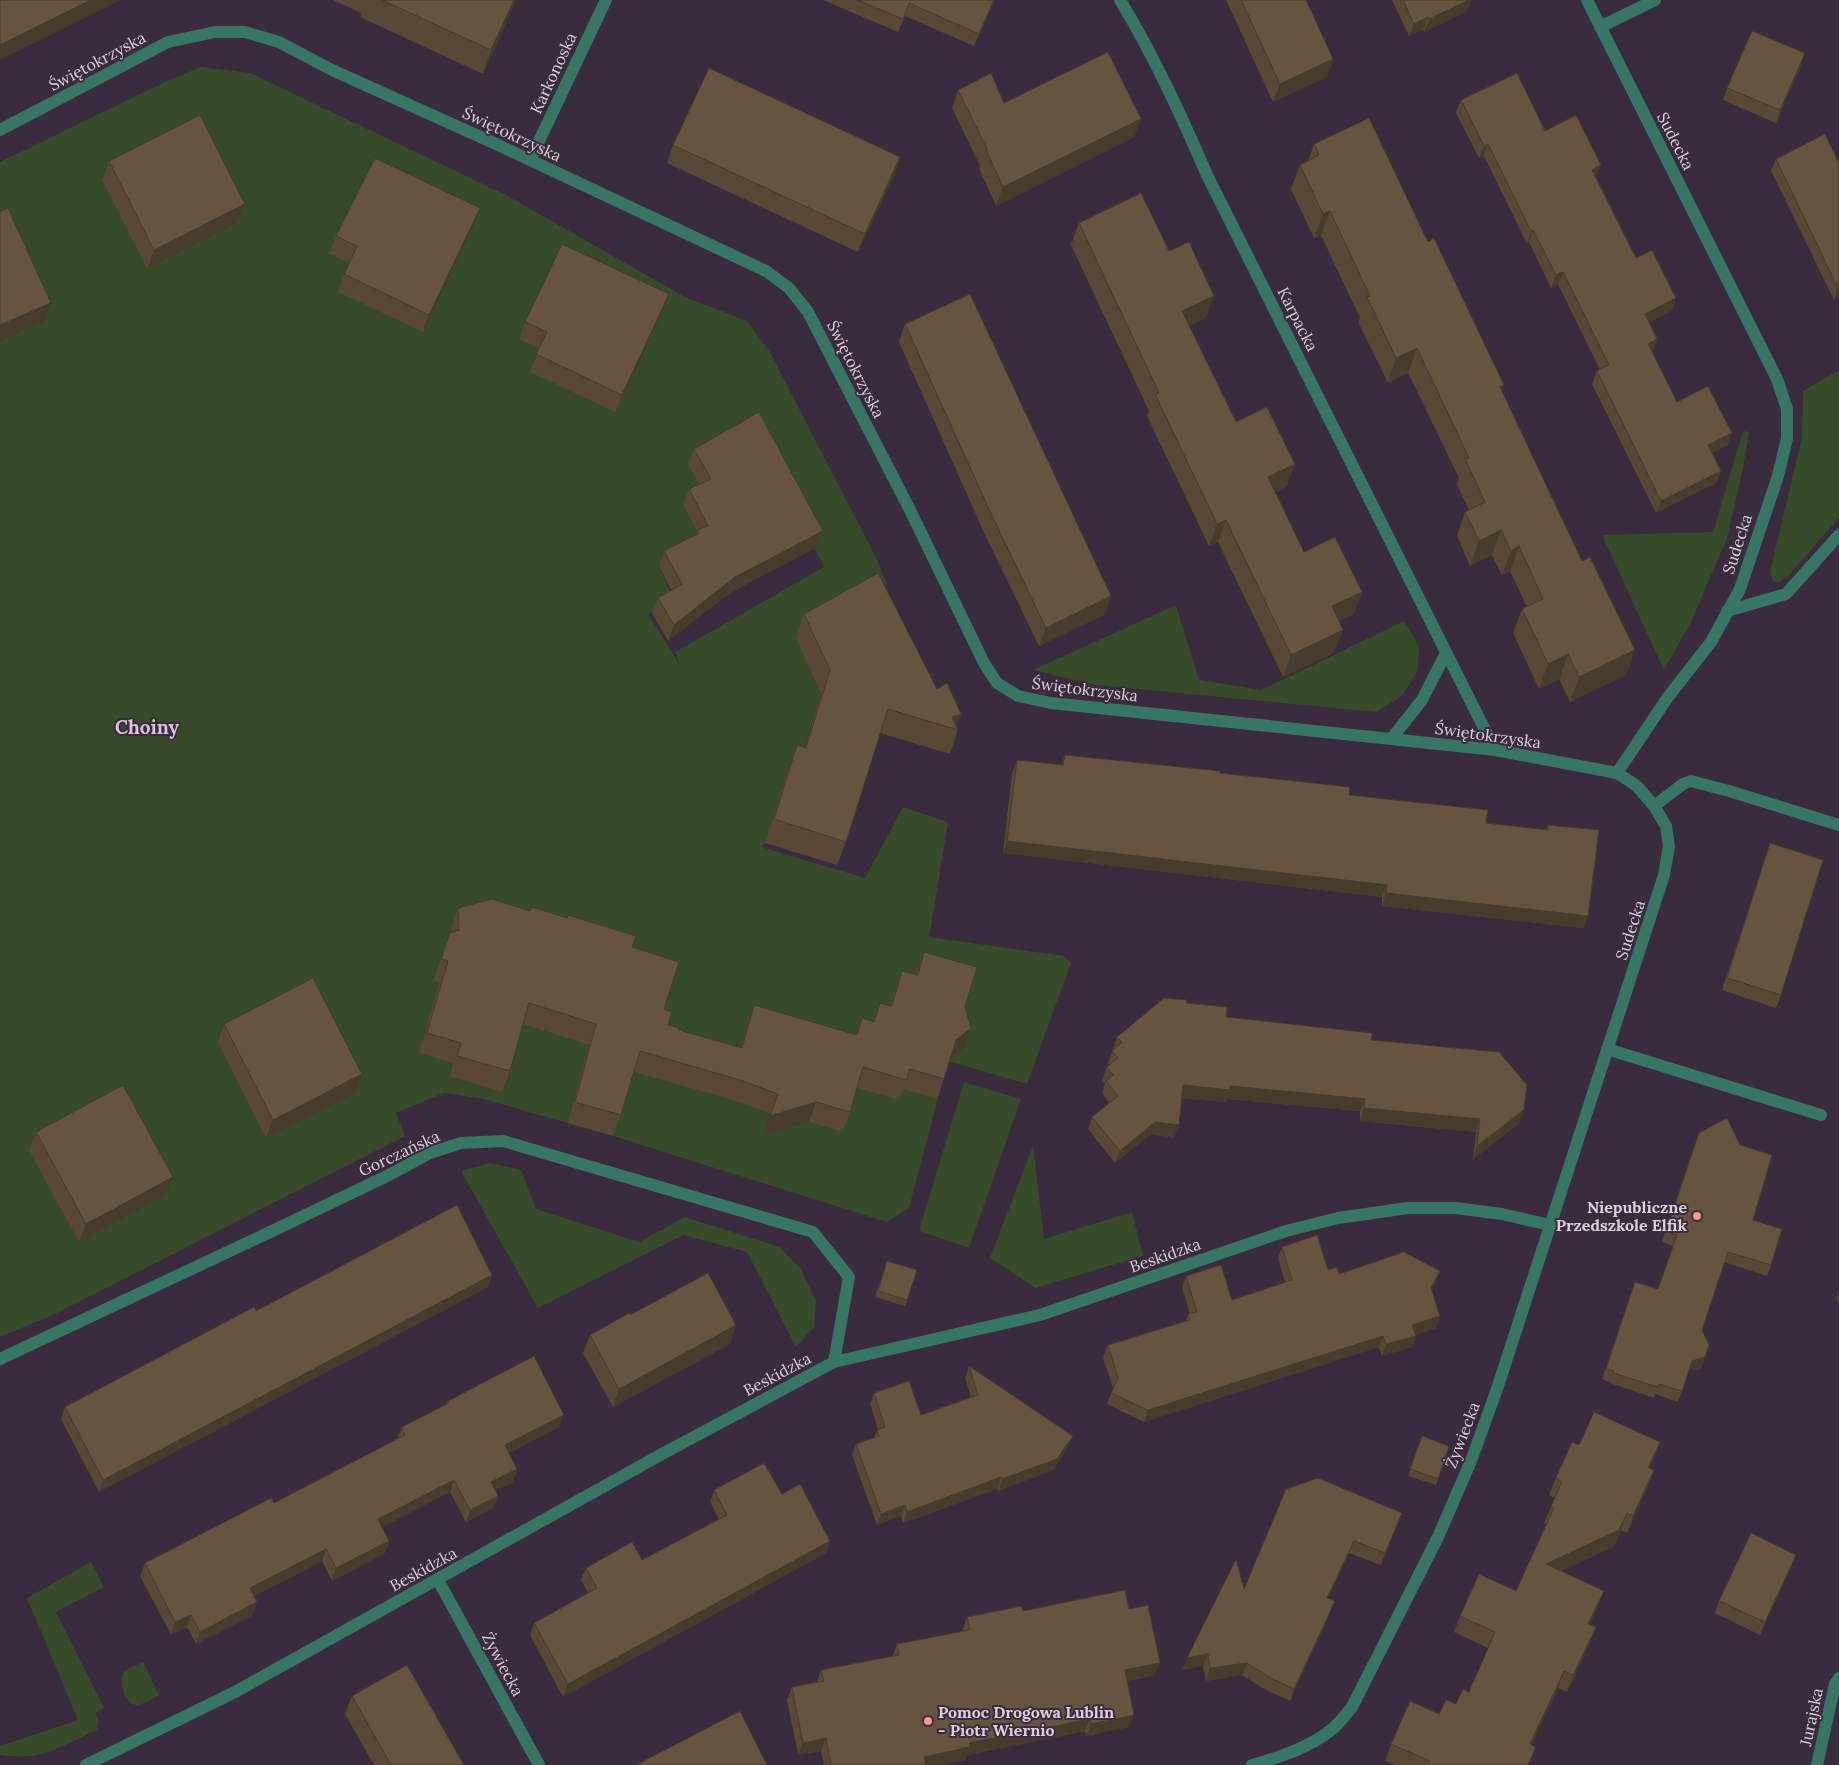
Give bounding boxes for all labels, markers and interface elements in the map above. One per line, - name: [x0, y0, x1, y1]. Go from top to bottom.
- street label: Świętokrzyska: [45, 27, 149, 95]
- street label: Karkonoska: [526, 29, 580, 117]
- street label: Świętokrzyska: [459, 102, 565, 166]
- street label: Sudecka: [1653, 109, 1699, 173]
- street label: Karpacka: [1273, 284, 1323, 354]
- street label: Świętokrzyska: [823, 317, 889, 421]
- street label: Sudecka: [1718, 511, 1756, 577]
- street label: Świętokrzyska: [1031, 673, 1139, 705]
- district label: Choiny: [115, 715, 180, 739]
- street label: Świętokrzyska: [1434, 718, 1542, 752]
- street label: Sudecka: [1611, 897, 1649, 963]
- street label: Gorczańska: [355, 1126, 443, 1180]
- place label: Niepubliczne Przedszkole Elfik: [1556, 1197, 1687, 1235]
- marker: Niepubliczne Przedszkole Elfik: [1691, 1210, 1703, 1222]
- street label: Beskidzka: [1127, 1234, 1203, 1276]
- street label: Beskidzka: [740, 1348, 814, 1400]
- street label: Żywiecka: [1440, 1399, 1484, 1471]
- street label: Beskidzka: [386, 1542, 460, 1596]
- street label: Żywiecka: [478, 1629, 528, 1699]
- street label: Jurajska: [1795, 1686, 1827, 1749]
- place label: Pomoc Drogowa Lublin - Piotr Wiernio: [938, 1702, 1114, 1740]
- marker: Pomoc Drogowa Lublin - Piotr Wiernio: [922, 1715, 934, 1727]

